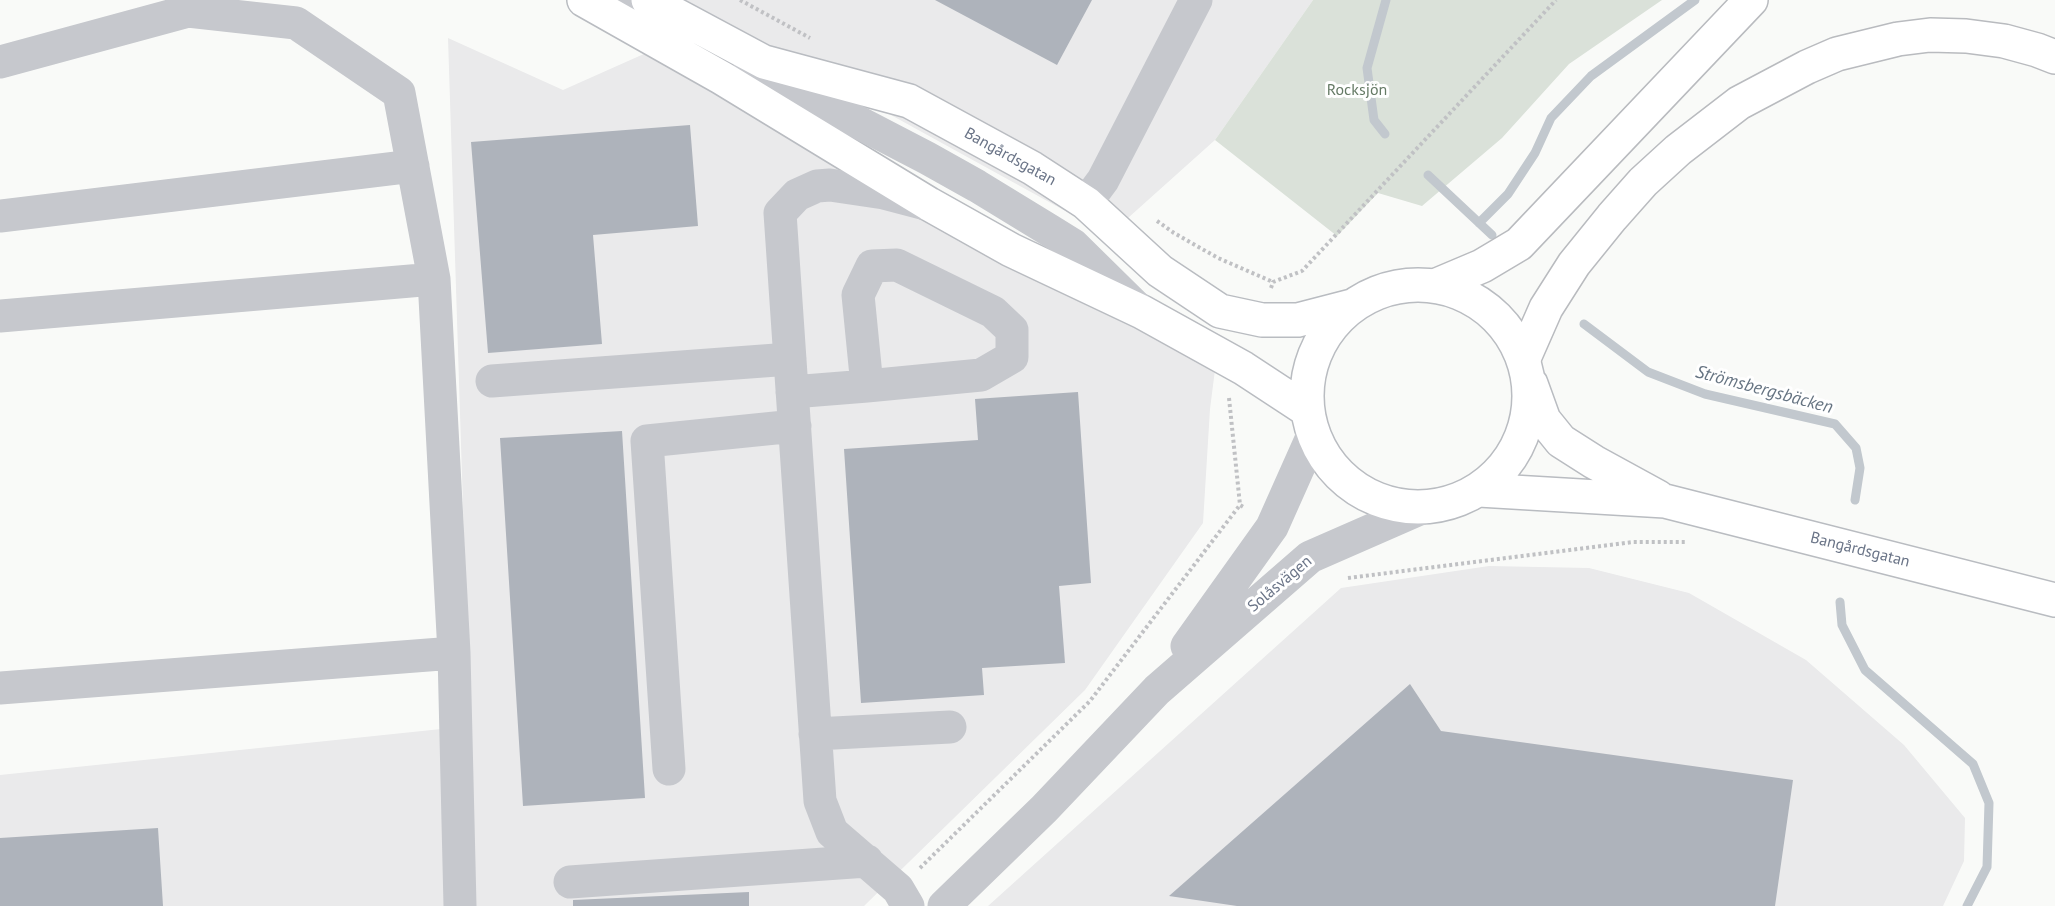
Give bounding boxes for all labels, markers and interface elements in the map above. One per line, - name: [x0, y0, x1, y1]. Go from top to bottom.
- park label: Rocksjön: [1327, 80, 1387, 100]
- street label: Bangårdsgatan: [961, 124, 1059, 190]
- water label: Strömsbergsbäcken: [1693, 361, 1835, 419]
- street label: Bangårdsgatan: [1808, 528, 1912, 572]
- street label: Solåsvägen: [1244, 552, 1316, 616]

